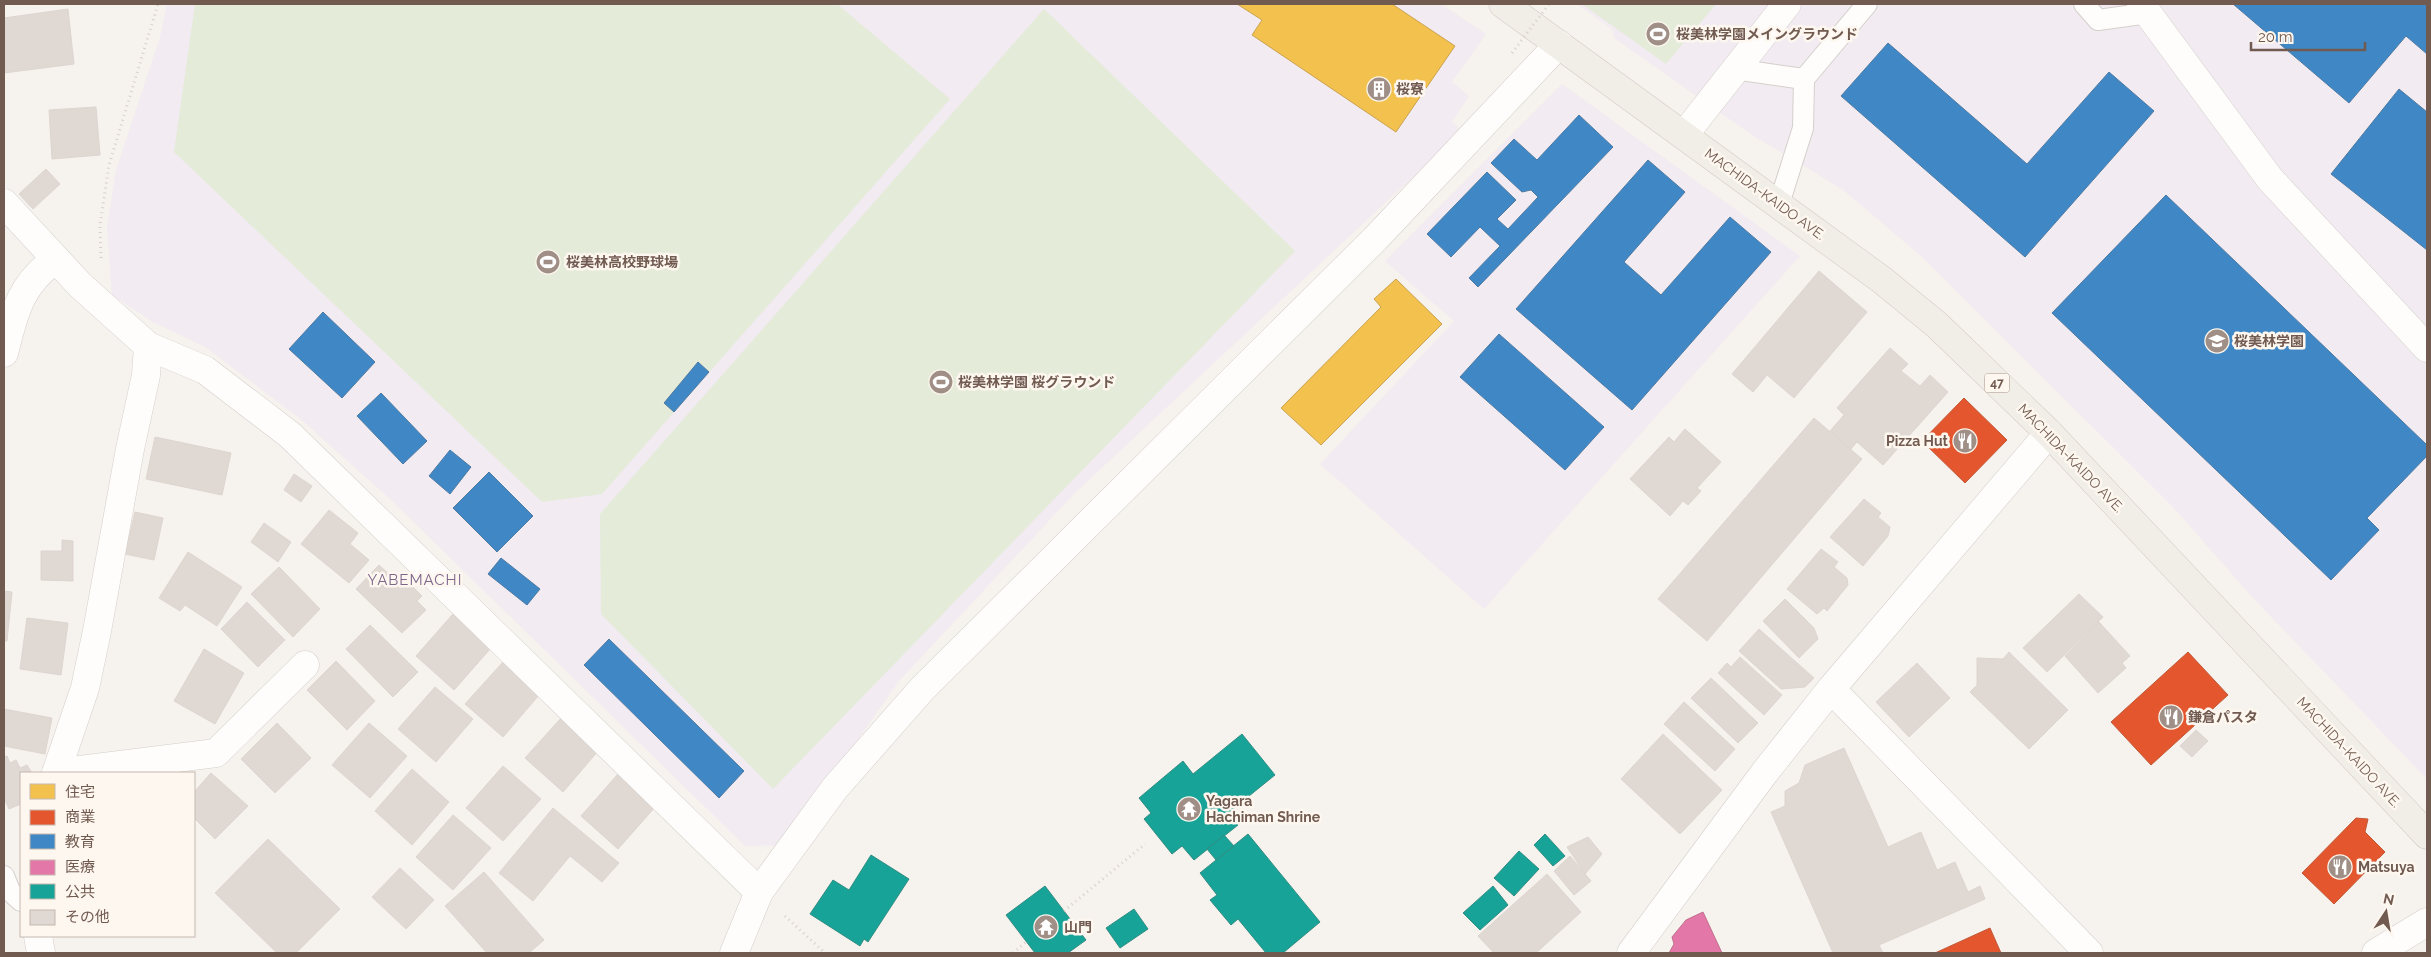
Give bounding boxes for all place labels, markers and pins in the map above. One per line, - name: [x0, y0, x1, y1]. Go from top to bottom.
- sports icon: 桜美林学園メイングラウンド: [1645, 21, 1671, 47]
- place label: 桜美林学園メイングラウンド: [1676, 26, 1858, 42]
- building icon: 桜寮: [1366, 76, 1392, 102]
- place label: 桜寮: [1396, 81, 1424, 97]
- sports icon: 桜美林高校野球場: [535, 249, 561, 275]
- place label: 桜美林高校野球場: [566, 254, 678, 270]
- school or university icon: 桜美林学園: [2204, 328, 2230, 354]
- place label: 桜美林学園: [2234, 333, 2304, 349]
- sports icon: 桜美林学園 桜グラウンド: [928, 369, 954, 395]
- place label: 桜美林学園 桜グラウンド: [958, 374, 1115, 390]
- restaurant icon: Pizza Hut: [1952, 428, 1978, 454]
- place label: Pizza Hut: [1886, 433, 1949, 449]
- restaurant icon: 鎌倉パスタ: [2158, 704, 2184, 730]
- place label: 鎌倉パスタ: [2188, 709, 2258, 725]
- place label: Yagara Hachiman Shrine: [1206, 793, 1321, 825]
- temple icon: Yagara Hachiman Shrine: [1176, 796, 1202, 822]
- restaurant icon: Matsuya: [2327, 854, 2353, 880]
- place label: Matsuya: [2358, 859, 2414, 875]
- temple icon: 山門: [1033, 914, 1059, 940]
- place label: 山門: [1064, 919, 1092, 935]

